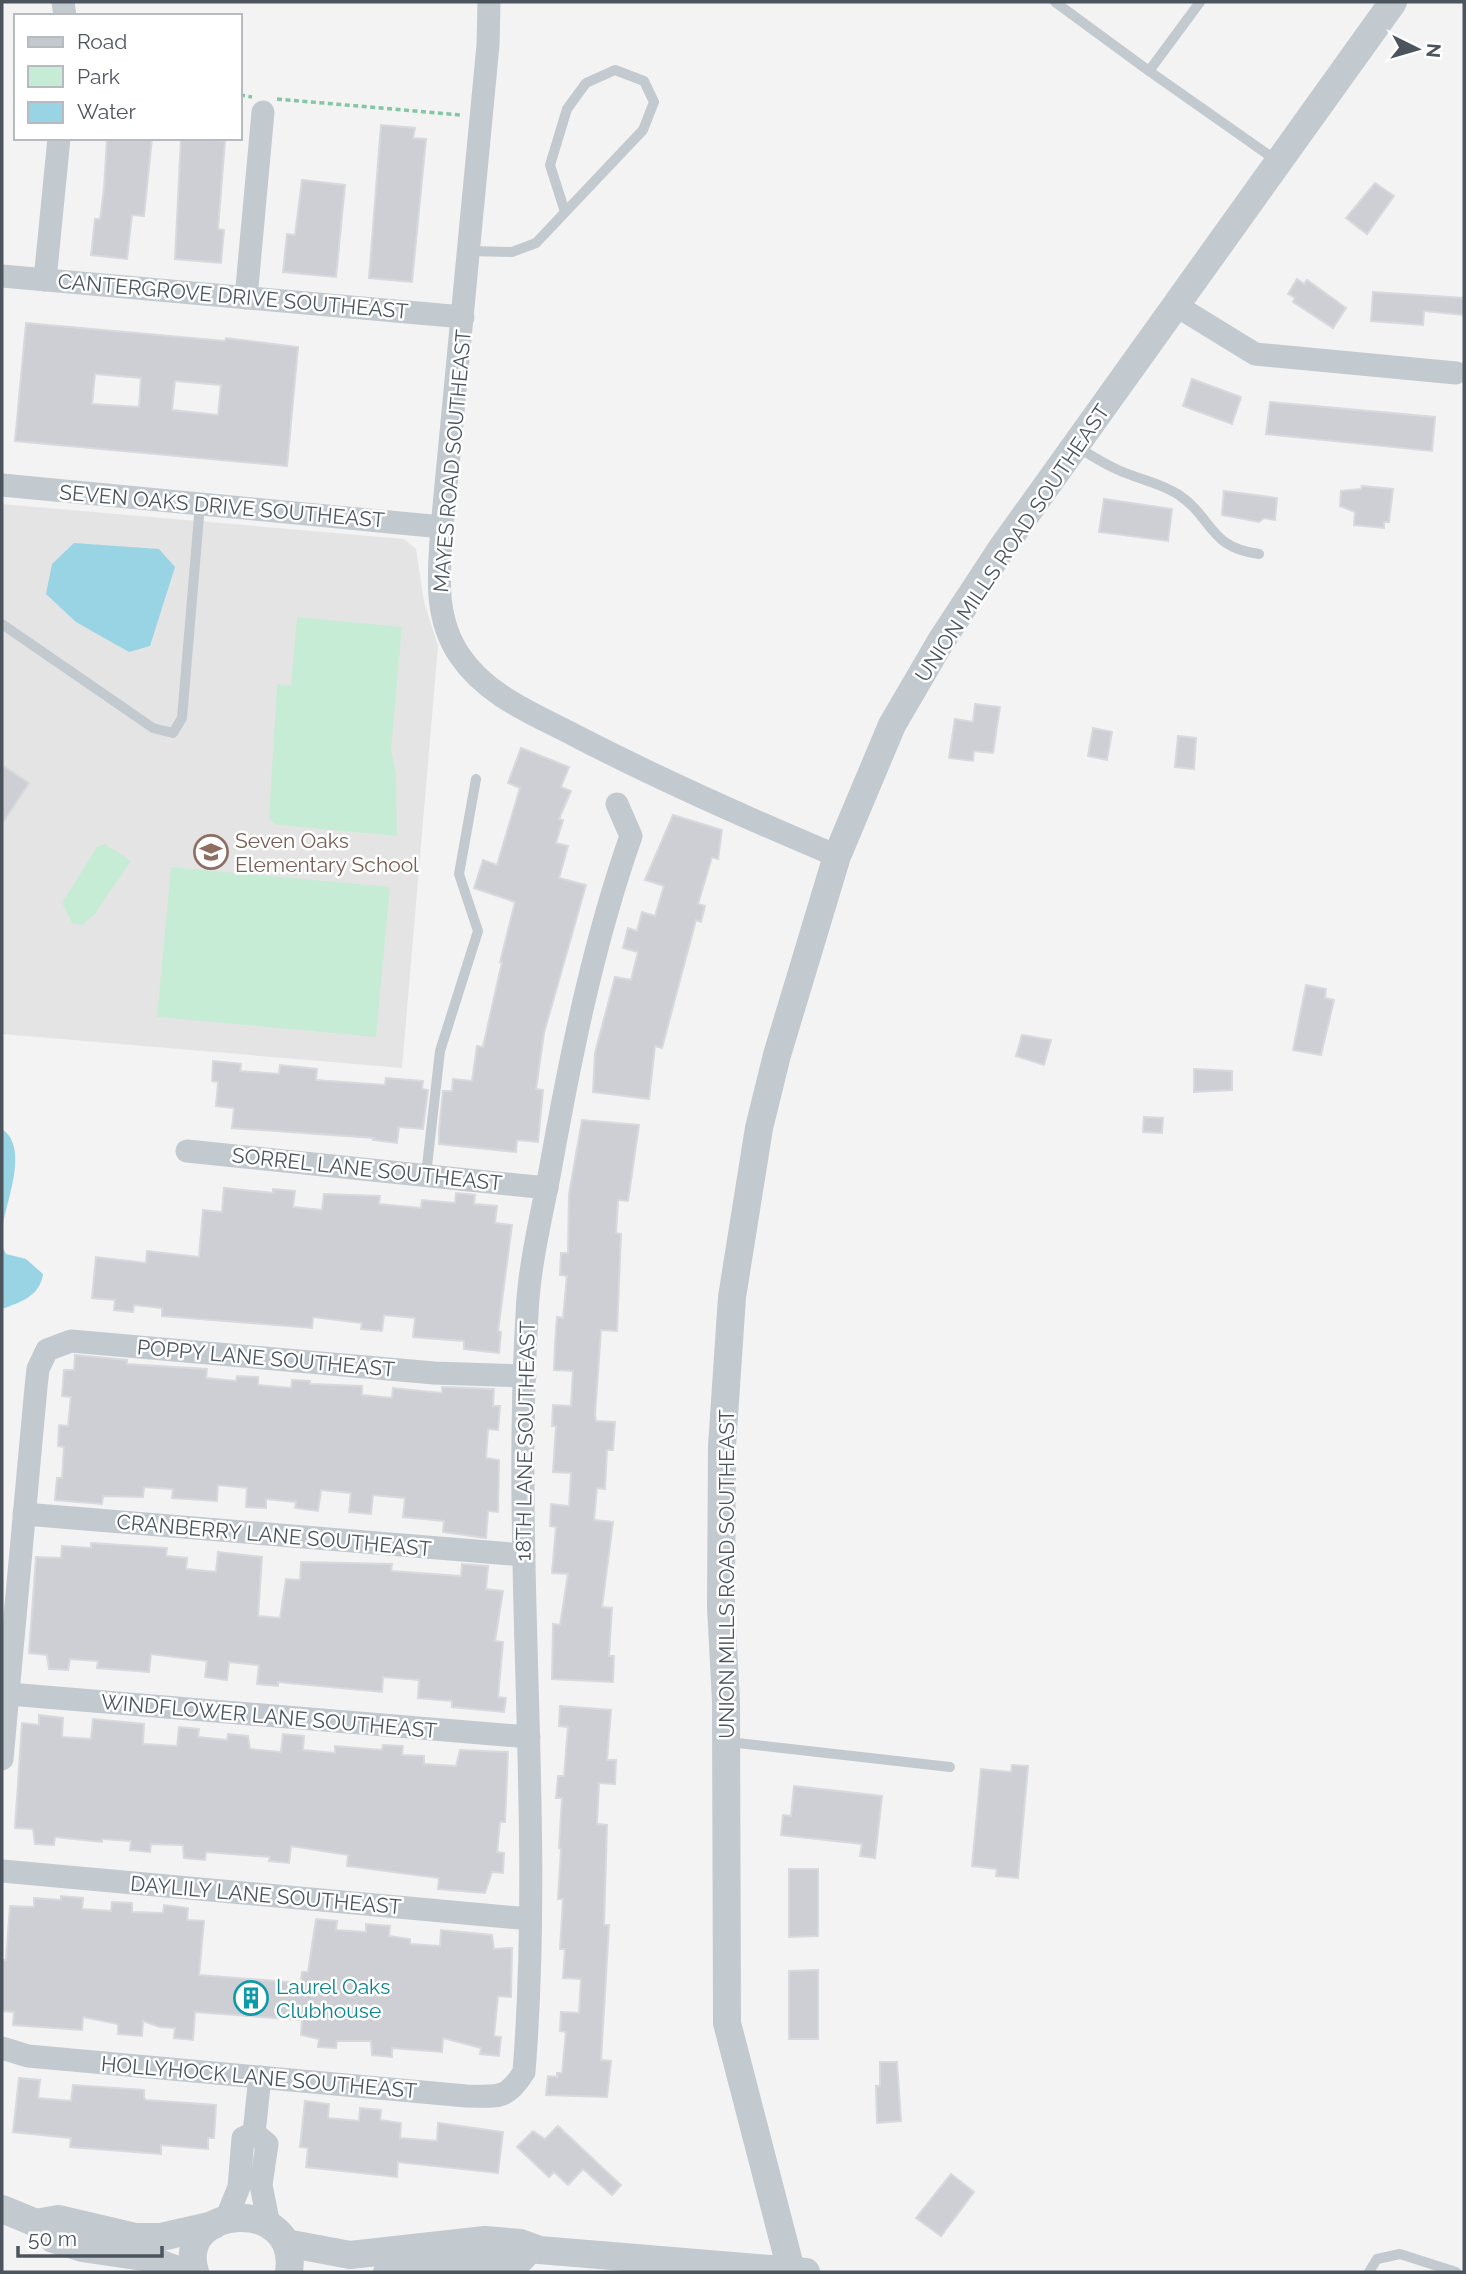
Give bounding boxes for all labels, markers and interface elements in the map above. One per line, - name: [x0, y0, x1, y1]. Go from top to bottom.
- legend: [14, 14, 242, 140]
- north arrow: [1382, 14, 1452, 84]
- text: Road: [77, 29, 127, 54]
- text: N: [1422, 42, 1446, 59]
- text: Park: [77, 64, 120, 89]
- text: Water: [77, 99, 136, 124]
- street label: CANTERGROVE DRIVE SOUTHEAST: [57, 268, 409, 324]
- street label: MAYES ROAD SOUTHEAST: [428, 328, 476, 594]
- street label: UNION MILLS ROAD SOUTHEAST: [910, 399, 1115, 686]
- street label: SEVEN OAKS DRIVE SOUTHEAST: [58, 479, 386, 533]
- place label: Seven Oaks Elementary School: [235, 828, 419, 877]
- school or university icon: Seven Oaks Elementary School: [192, 833, 230, 871]
- street label: SORREL LANE SOUTHEAST: [231, 1142, 503, 1196]
- street label: 18TH LANE SOUTHEAST: [510, 1320, 540, 1562]
- street label: POPPY LANE SOUTHEAST: [136, 1334, 396, 1382]
- street label: UNION MILLS ROAD SOUTHEAST: [714, 1409, 739, 1739]
- street label: CRANBERRY LANE SOUTHEAST: [115, 1509, 433, 1561]
- street label: WINDFLOWER LANE SOUTHEAST: [100, 1689, 438, 1743]
- street label: DAYLILY LANE SOUTHEAST: [129, 1871, 403, 1919]
- place label: Laurel Oaks Clubhouse: [276, 1974, 390, 2023]
- building icon: Laurel Oaks Clubhouse: [232, 1979, 270, 2017]
- street label: HOLLYHOCK LANE SOUTHEAST: [100, 2051, 418, 2103]
- scale bar: [18, 2214, 161, 2258]
- text: 50 m: [28, 2226, 77, 2251]

